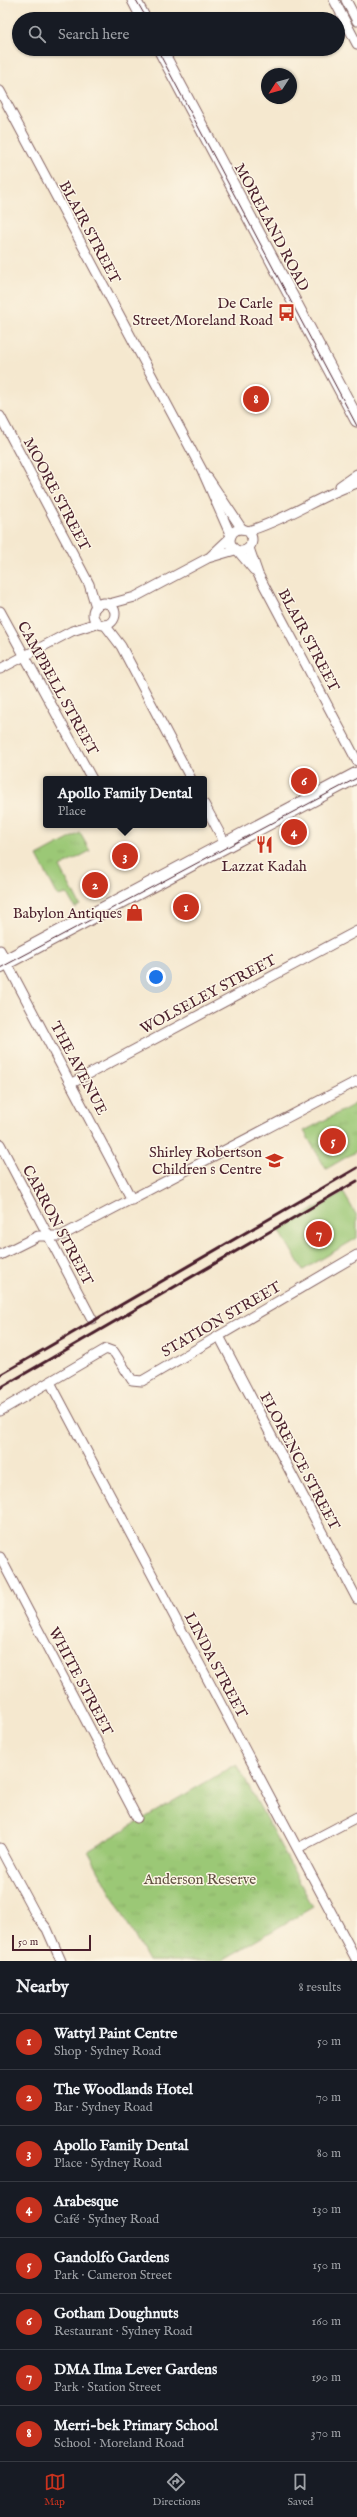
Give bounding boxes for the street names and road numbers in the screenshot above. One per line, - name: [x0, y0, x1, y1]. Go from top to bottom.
- street label: MORELAND ROAD: [230, 160, 313, 295]
- street label: BLAIR STREET: [55, 178, 125, 287]
- street label: MOORE STREET: [19, 434, 94, 554]
- street label: BLAIR STREET: [274, 586, 344, 695]
- street label: CAMPBELL STREET: [13, 618, 102, 759]
- street label: WOLSELEY STREET: [137, 951, 280, 1038]
- street label: THE AVENUE: [46, 1018, 111, 1118]
- street label: CARRON STREET: [18, 1162, 97, 1289]
- street label: STATION STREET: [158, 1277, 285, 1361]
- street label: FLORENCE STREET: [255, 1389, 344, 1533]
- street label: LINDA STREET: [180, 1609, 251, 1721]
- street label: WHITE STREET: [44, 1624, 117, 1739]

